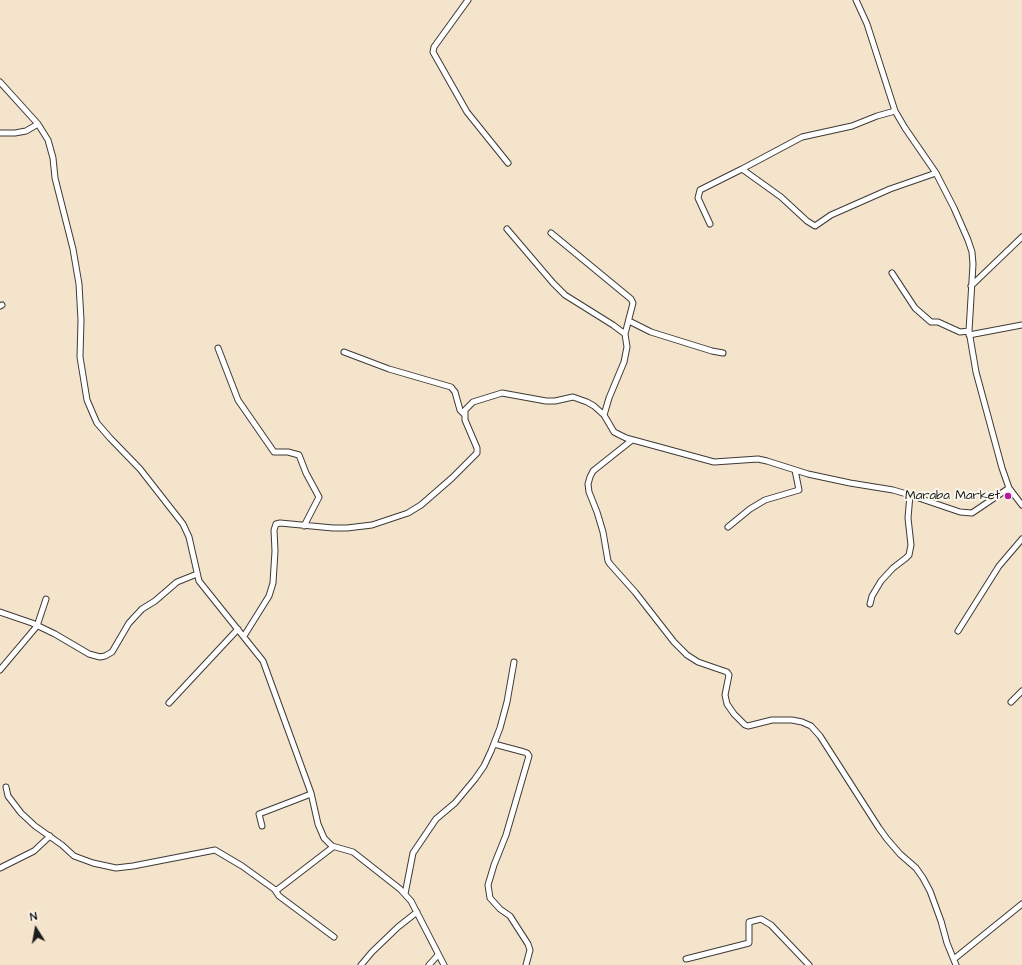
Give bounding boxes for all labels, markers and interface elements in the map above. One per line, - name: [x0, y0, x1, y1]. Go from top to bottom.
- place label: Maraba Market: [905, 488, 1000, 504]
- marker: Maraba Market: [1003, 491, 1013, 501]
- north arrow: [16, 909, 56, 949]
- text: N: [29, 909, 38, 925]

